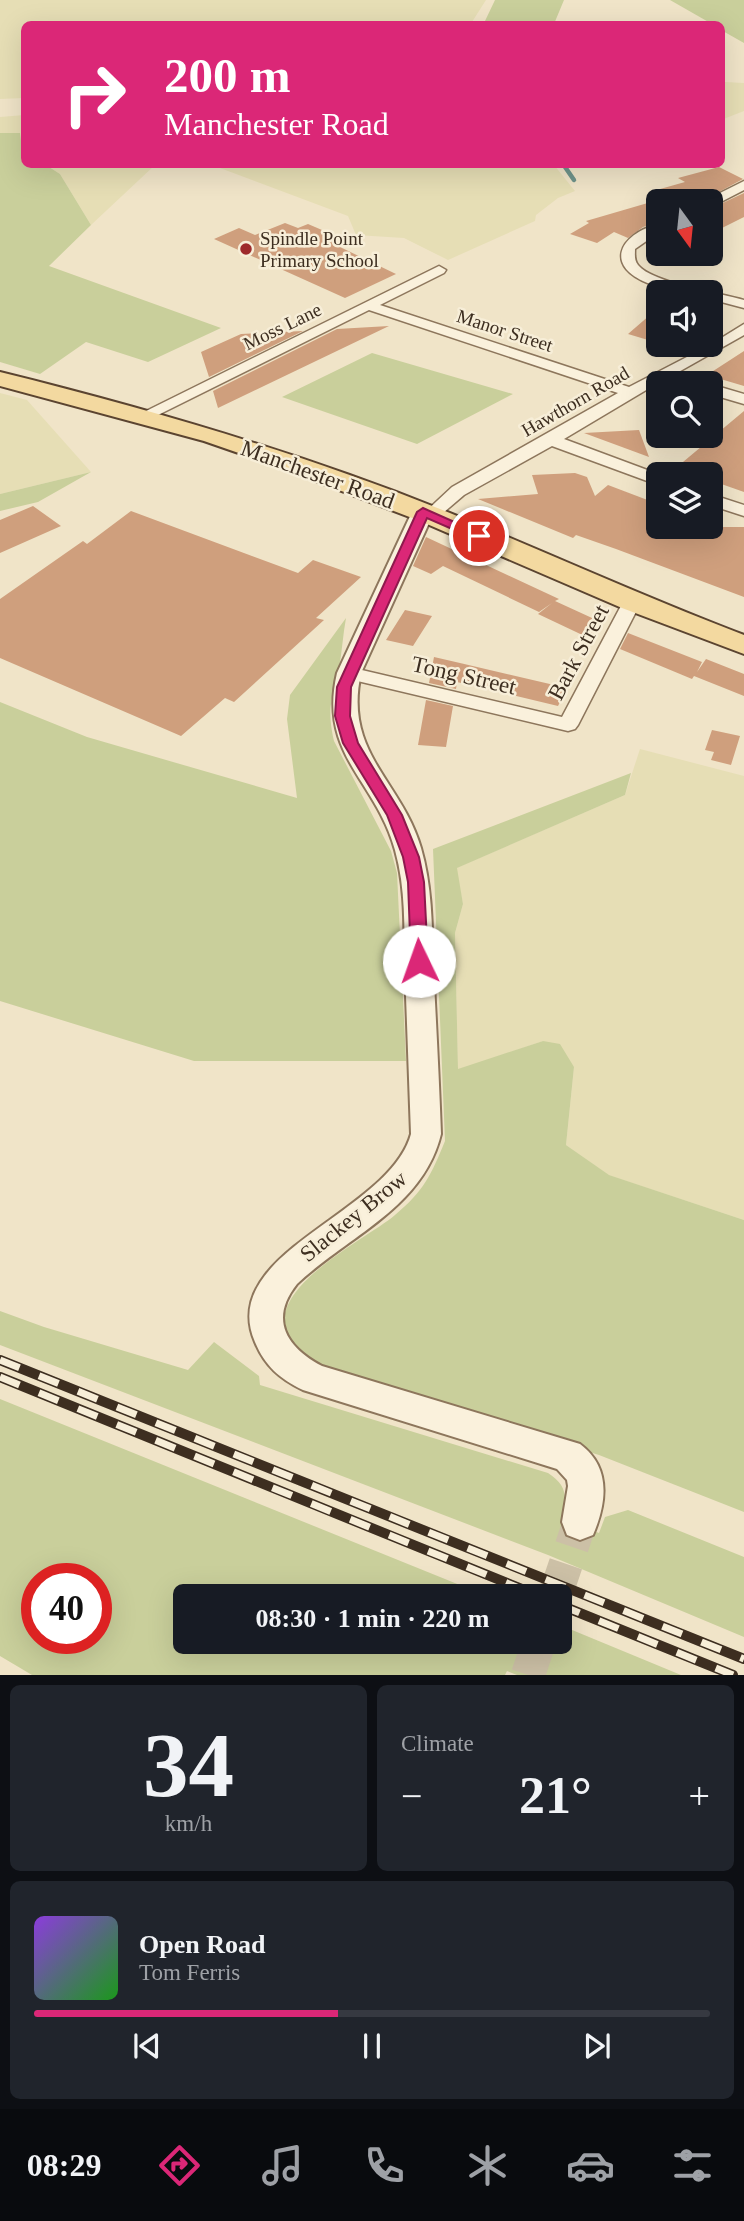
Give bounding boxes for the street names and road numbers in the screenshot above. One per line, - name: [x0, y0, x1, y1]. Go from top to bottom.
- street label: Moss Lane: [240, 299, 325, 354]
- street label: Manor Street: [454, 305, 556, 356]
- street label: Hawthorn Road: [518, 362, 633, 441]
- street label: Manchester Road: [238, 435, 398, 514]
- street label: Bark Street: [543, 600, 614, 704]
- street label: Tong Street: [409, 651, 519, 700]
- street label: Slackey Brow: [295, 1166, 412, 1267]

